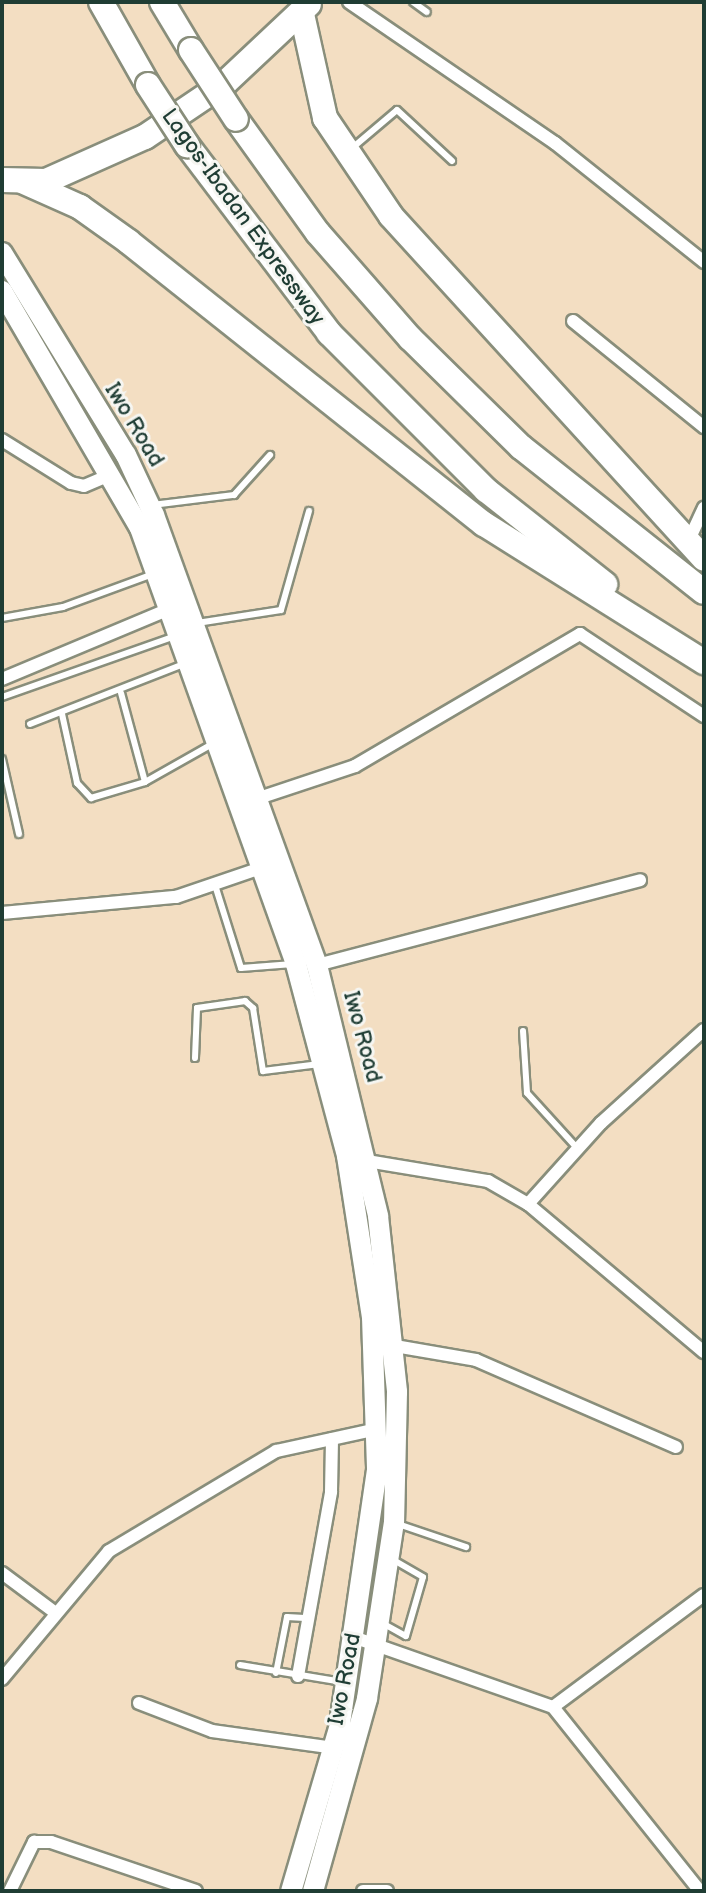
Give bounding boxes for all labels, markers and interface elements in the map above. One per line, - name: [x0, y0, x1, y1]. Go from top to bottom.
- street label: Lagos-Ibadan Expressway: [156, 104, 330, 330]
- street label: Iwo Road: [99, 378, 169, 472]
- street label: Iwo Road: [337, 989, 387, 1085]
- street label: Iwo Road: [323, 1631, 367, 1727]

